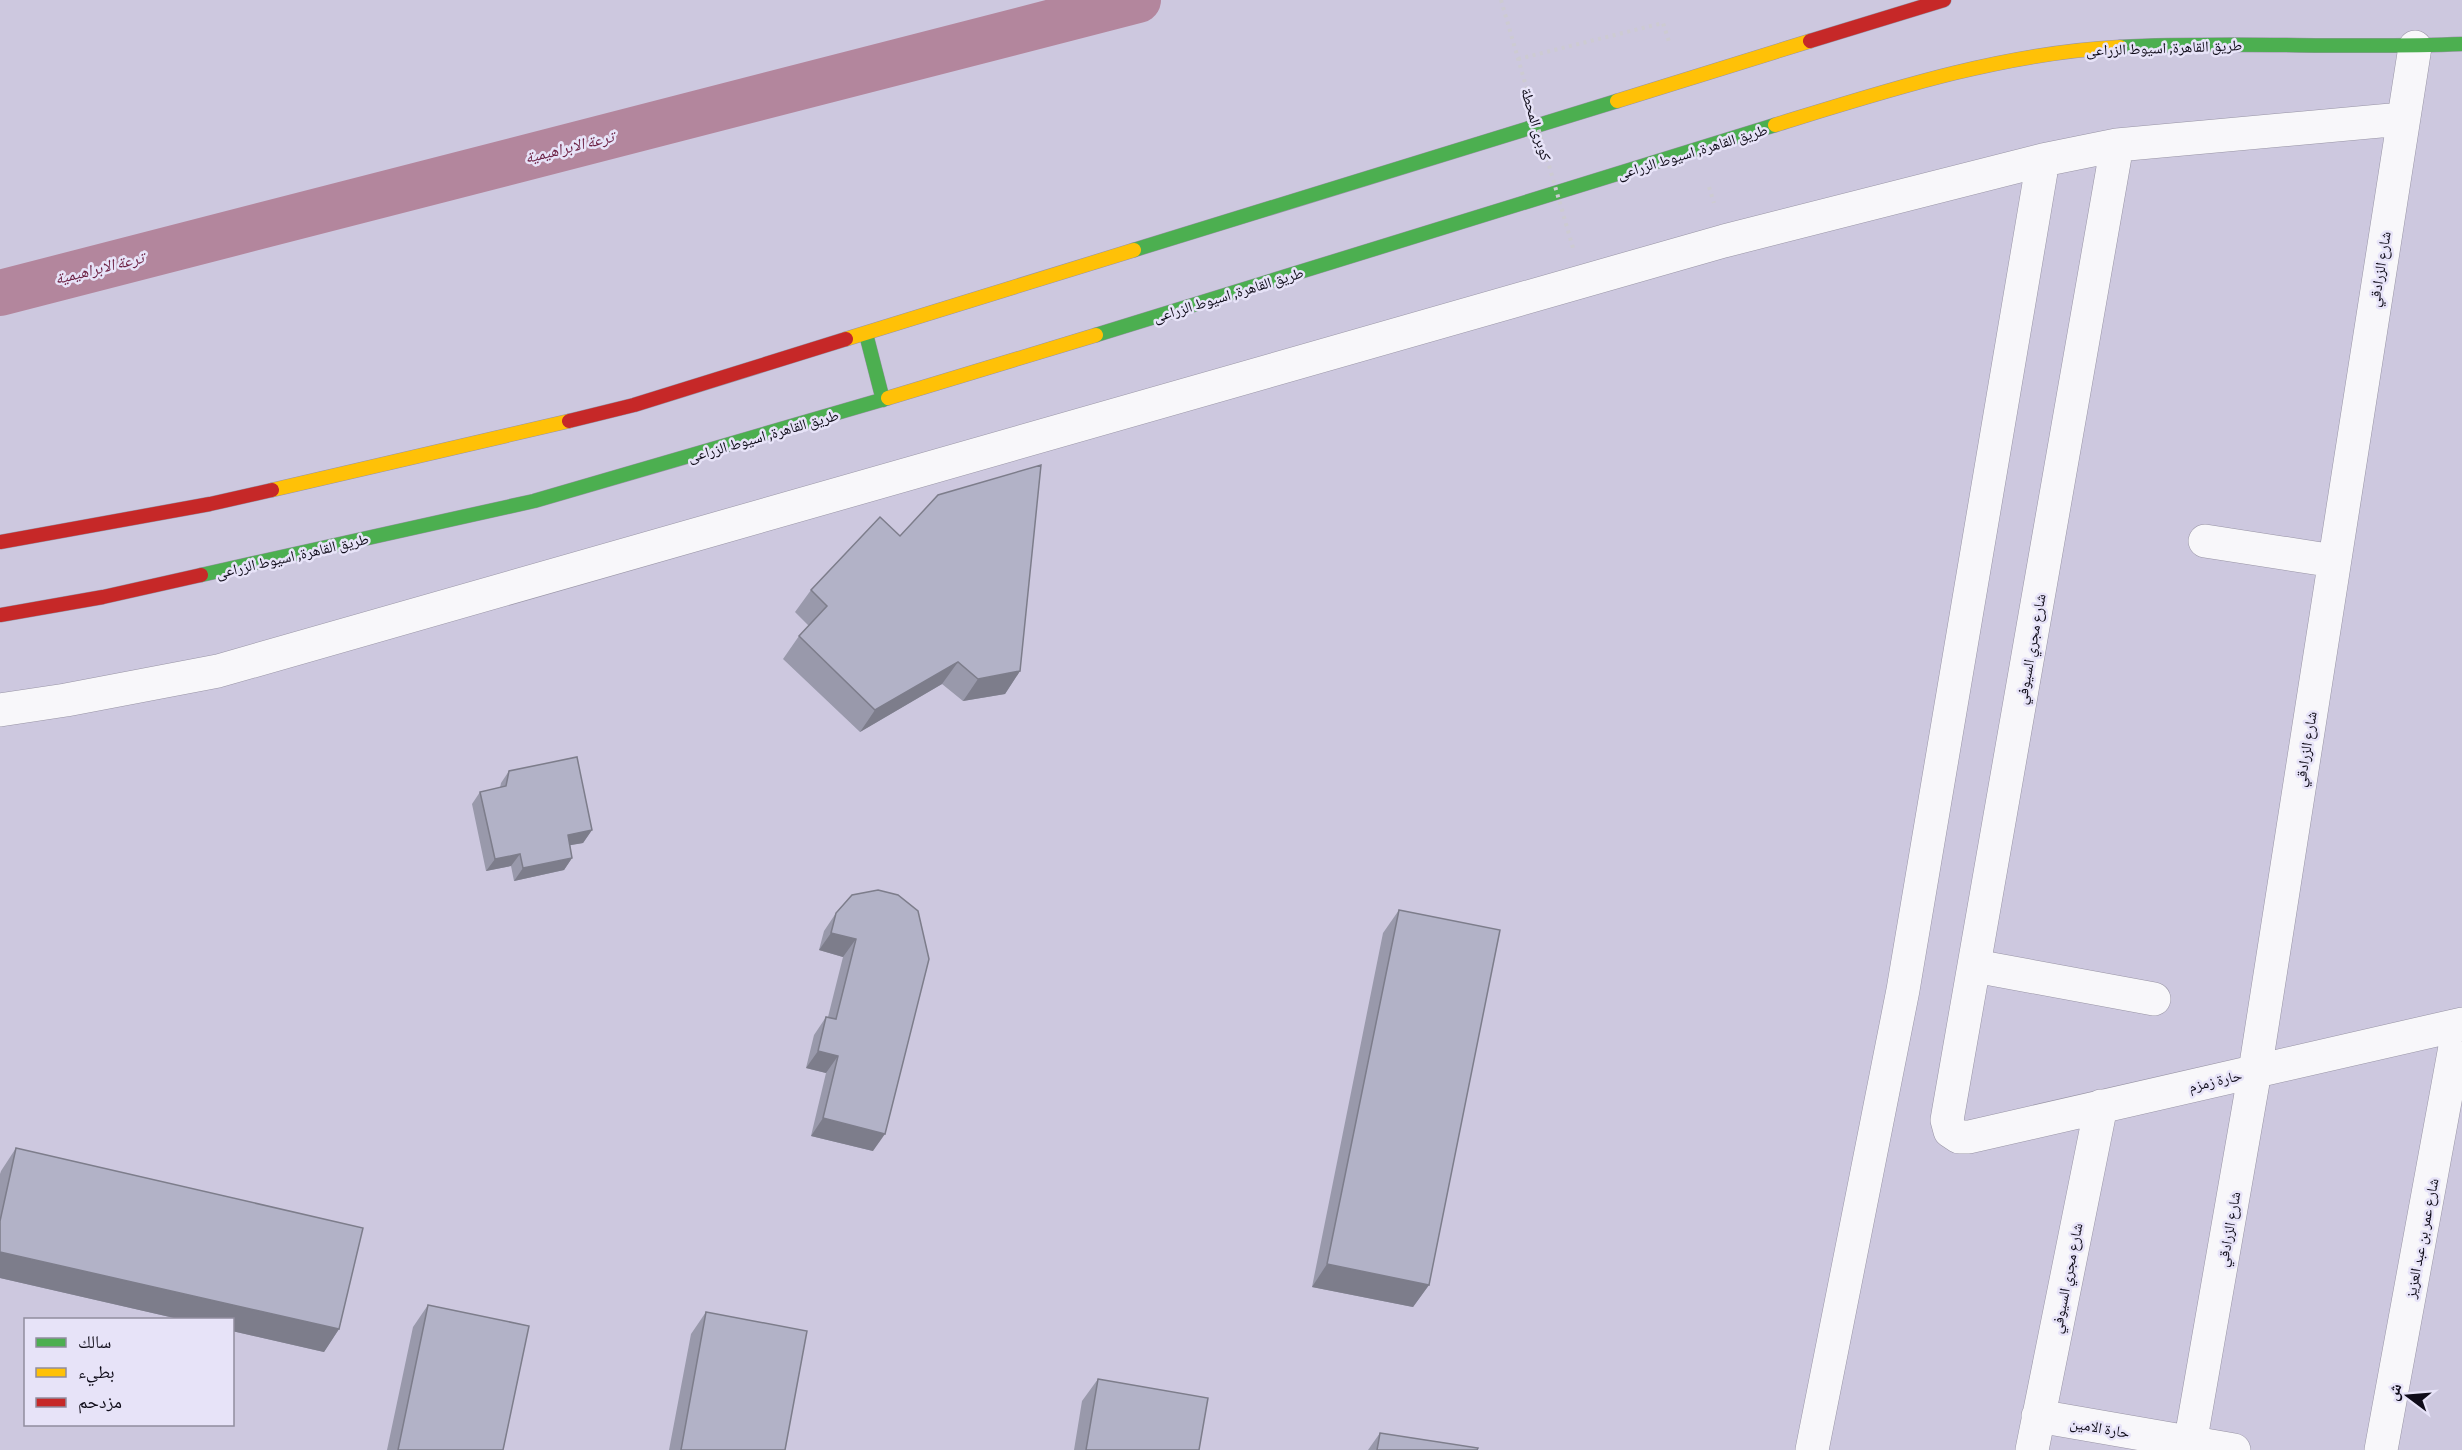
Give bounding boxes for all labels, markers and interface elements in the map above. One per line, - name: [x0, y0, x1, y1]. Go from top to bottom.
- street label: طريق القاهرة, اسيوط الزراعى: [2086, 35, 2243, 61]
- street label: كوبرى المحطة: [1516, 86, 1556, 163]
- street label: طريق القاهرة, اسيوط الزراعى: [1615, 120, 1770, 184]
- water label: ترعة الابراهيمية: [523, 125, 619, 167]
- street label: شارع الزرادقي: [2364, 230, 2398, 309]
- water label: ترعة الابراهيمية: [53, 246, 149, 288]
- street label: طريق القاهرة, اسيوط الزراعى: [1151, 263, 1306, 327]
- street label: طريق القاهرة, اسيوط الزراعى: [685, 405, 841, 467]
- street label: طريق القاهرة, اسيوط الزراعى: [214, 529, 371, 583]
- street label: شارع مجري السيوفي: [2011, 592, 2052, 706]
- street label: شارع الزرادقي: [2290, 710, 2324, 789]
- street label: حارة زمزم: [2187, 1065, 2244, 1097]
- street label: شارع عمر بن عبد العزيز: [2400, 1176, 2443, 1301]
- street label: شارع الزرادقي: [2213, 1190, 2247, 1269]
- street label: شارع مجري السيوفي: [2046, 1221, 2089, 1335]
- legend: [24, 1318, 234, 1426]
- text: سالك: [78, 1330, 111, 1352]
- text: بطيء: [78, 1360, 115, 1387]
- north arrow: [2378, 1366, 2438, 1426]
- text: ش: [2382, 1381, 2406, 1403]
- text: مزدحم: [78, 1390, 122, 1414]
- street label: حارة الامين: [2068, 1413, 2132, 1443]

